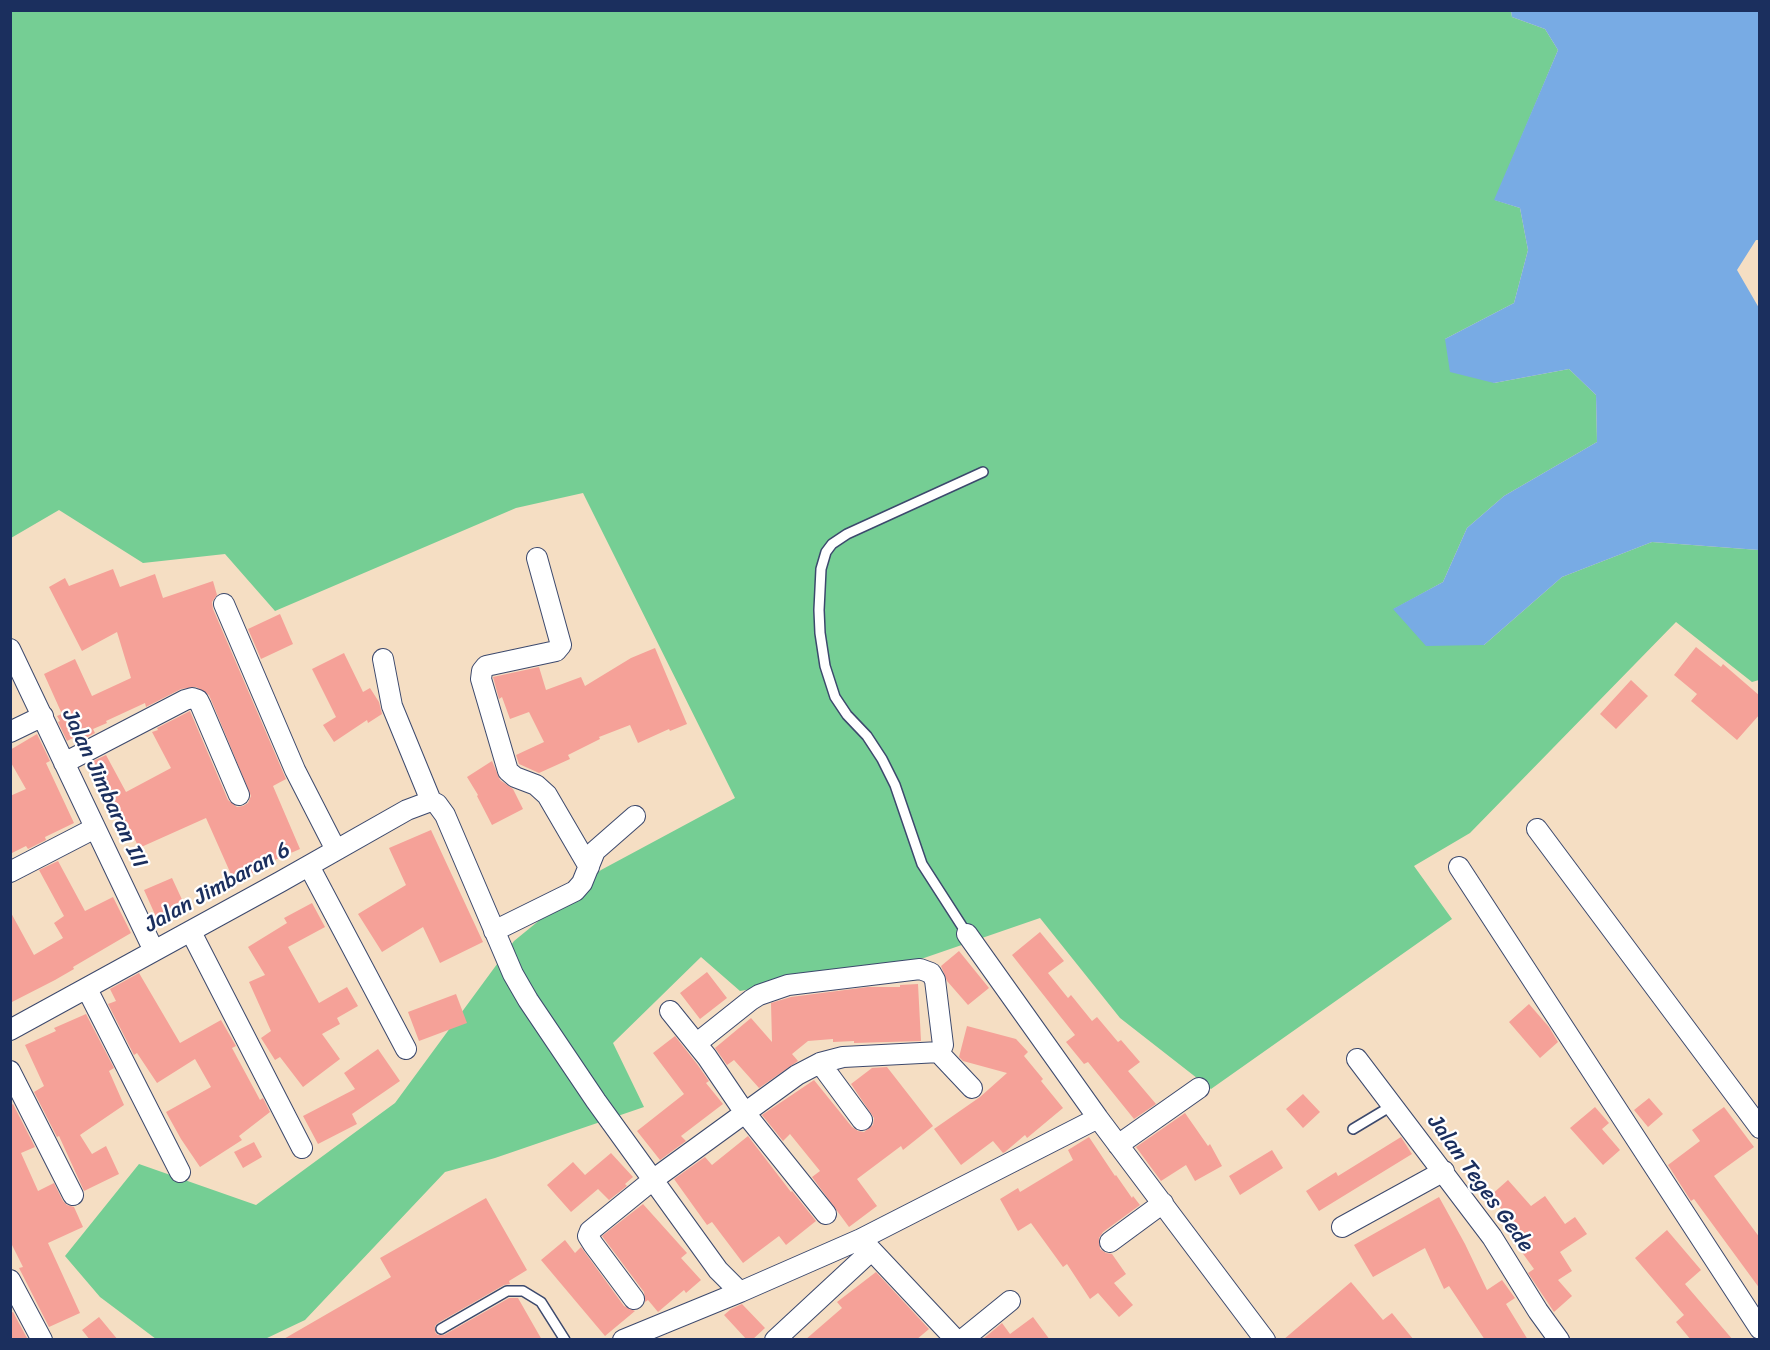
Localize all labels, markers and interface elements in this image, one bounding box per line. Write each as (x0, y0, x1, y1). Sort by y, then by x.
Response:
street label: Jalan Jimbaran III (56, 705, 152, 873)
street label: Jalan Jimbaran 6 (141, 837, 295, 939)
street label: Jalan Teges Gede (1421, 1110, 1539, 1258)

